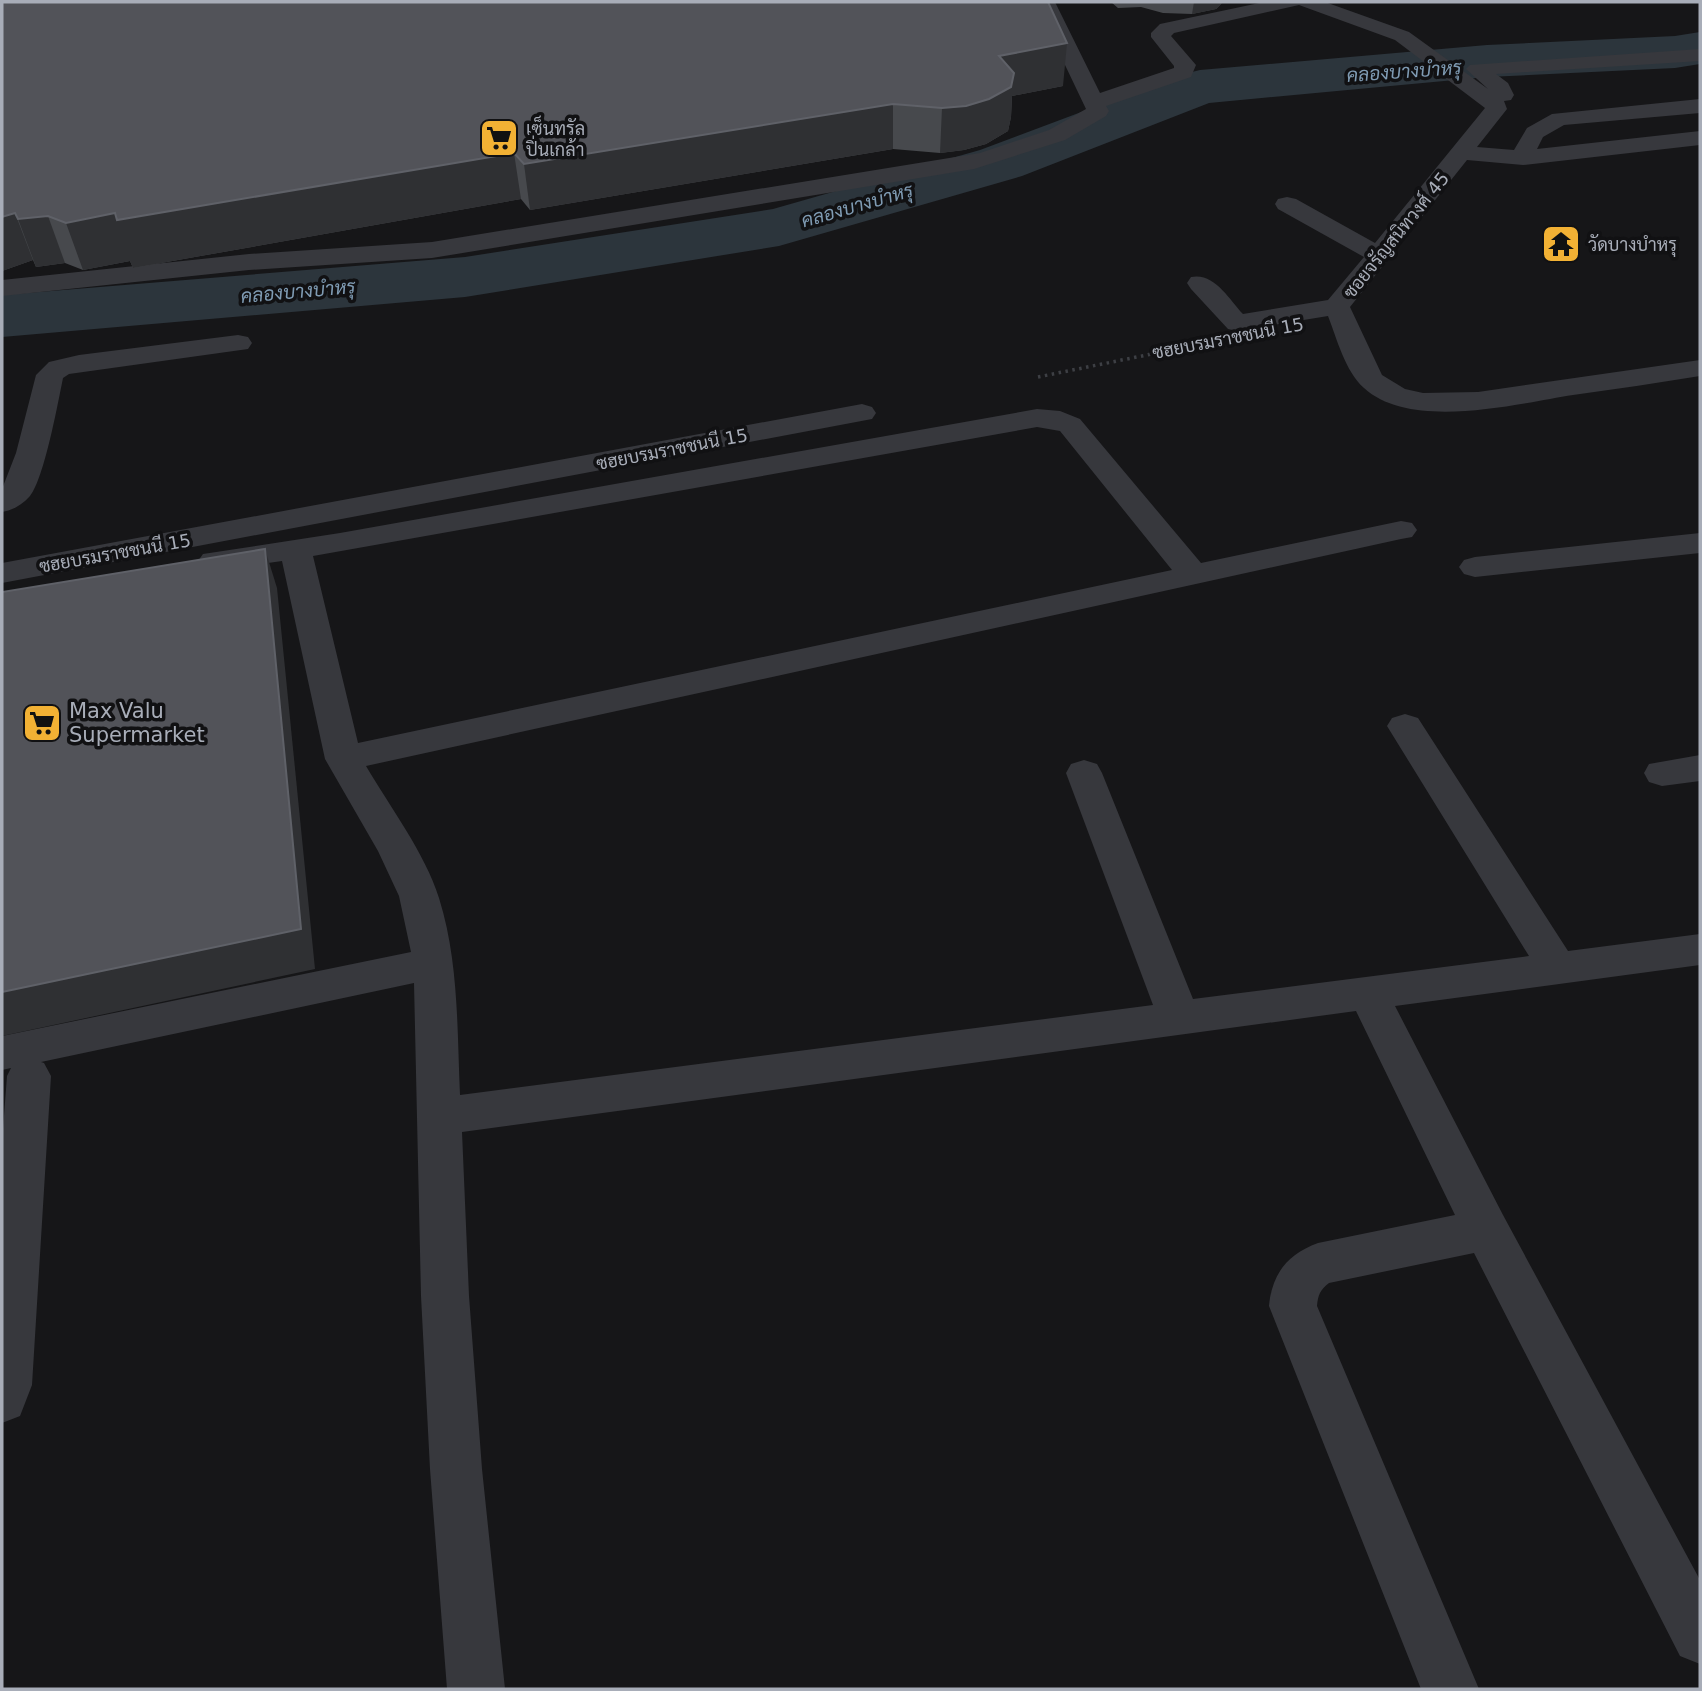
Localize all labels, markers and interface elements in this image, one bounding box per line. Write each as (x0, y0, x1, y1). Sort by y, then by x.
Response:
water label: คลองบางบำหรุ (1346, 56, 1463, 88)
place label: เซ็นทรัล ปิ่นเกล้า (526, 115, 585, 160)
supermarket icon: เซ็นทรัล ปิ่นเกล้า (478, 117, 520, 159)
street label: ซอยจรัญสนิทวงศ์ 45 (1337, 166, 1454, 303)
water label: คลองบางบำหรุ (799, 178, 917, 233)
temple icon: วัดบางบำหรุ (1540, 223, 1582, 265)
place label: วัดบางบำหรุ (1588, 234, 1677, 257)
water label: คลองบางบำหรุ (240, 275, 357, 309)
street label: ซฮยบรมราชชนนี 15 (1150, 311, 1305, 363)
street label: ซฮยบรมราชชนนี 15 (594, 422, 749, 474)
street label: ซฮยบรมราชชนนี 15 (37, 527, 193, 577)
place label: Max Valu Supermarket (69, 699, 205, 747)
supermarket icon: Max Valu Supermarket (21, 702, 63, 744)

